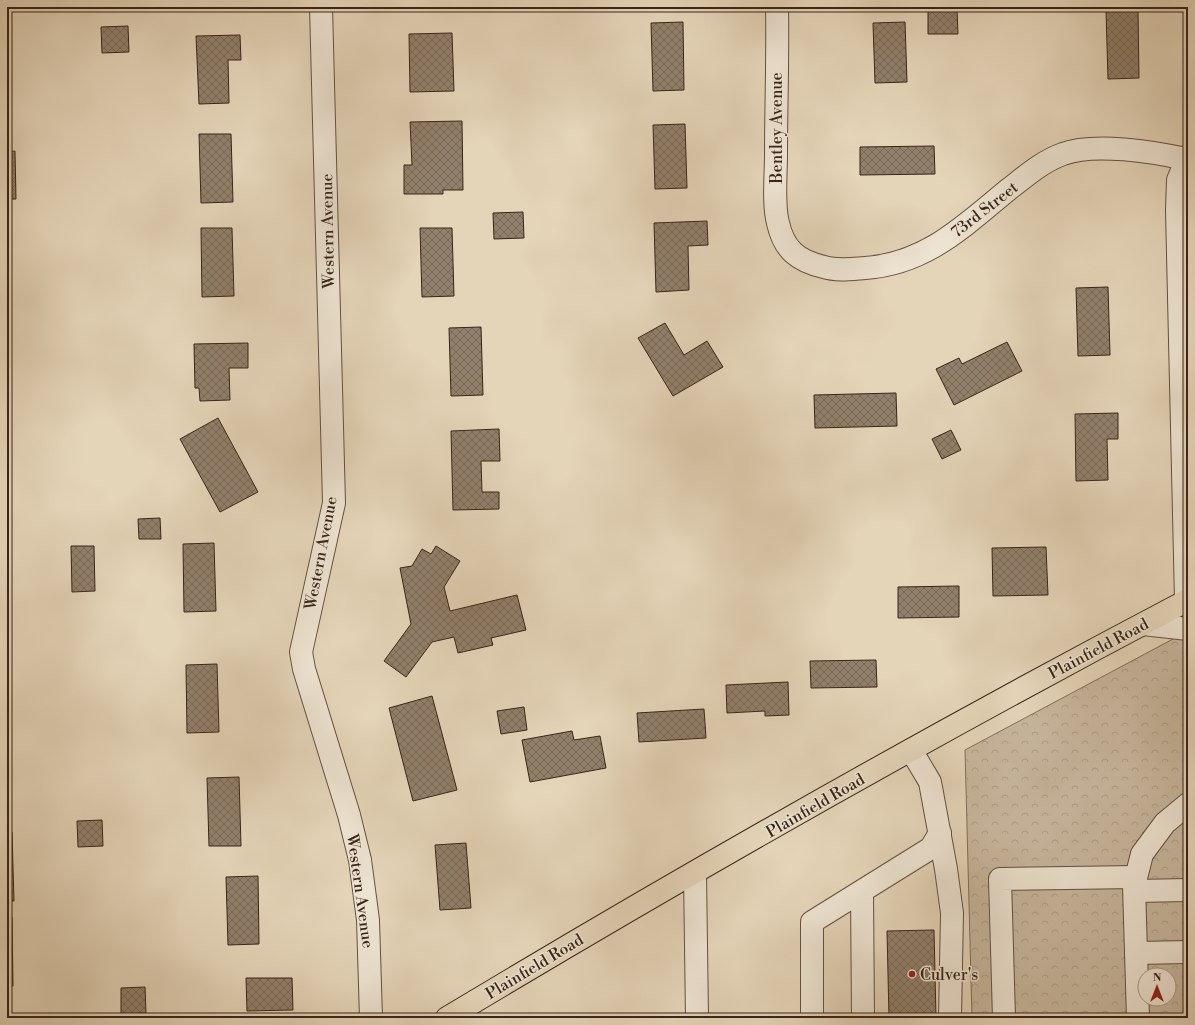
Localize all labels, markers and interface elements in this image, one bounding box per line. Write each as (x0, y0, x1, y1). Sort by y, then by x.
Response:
street label: Bentley Avenue (767, 72, 787, 185)
street label: Western Avenue (317, 173, 339, 290)
street label: 73rd Street (947, 177, 1022, 242)
street label: Western Avenue (300, 495, 342, 613)
street label: Plainfield Road (1045, 614, 1152, 684)
street label: Plainfield Road (763, 770, 868, 842)
street label: Western Avenue (342, 832, 378, 950)
street label: Plainfield Road (482, 930, 587, 1004)
place label: Culver's (920, 965, 978, 985)
north arrow (1137, 967, 1177, 1007)
marker: Culver's (907, 969, 917, 979)
text: N (1153, 971, 1162, 985)

